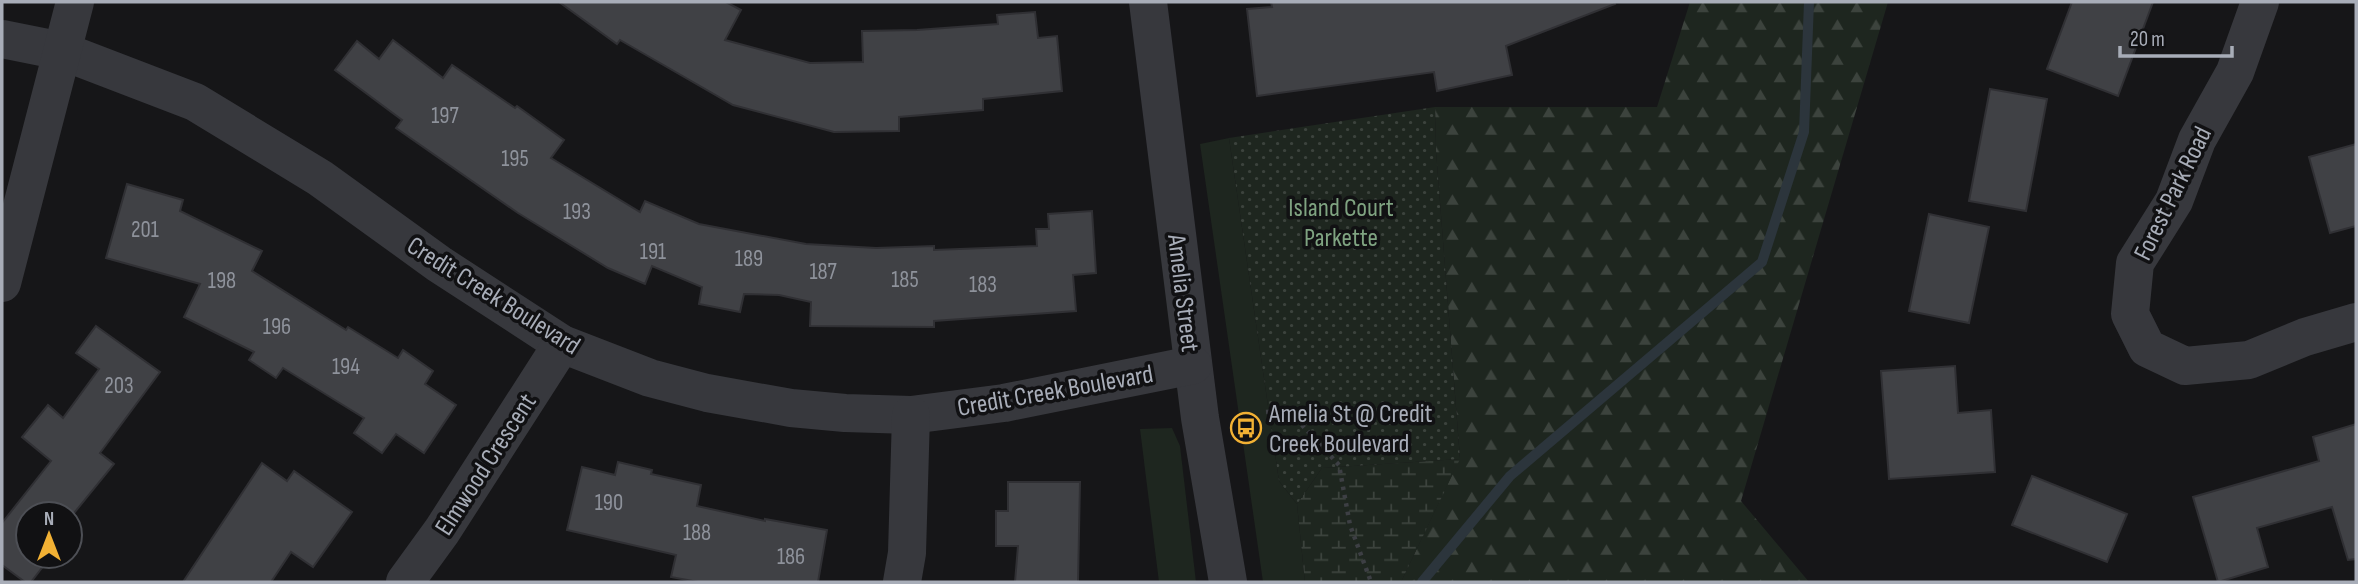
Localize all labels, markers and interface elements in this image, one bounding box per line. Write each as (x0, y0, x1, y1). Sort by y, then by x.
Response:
scale bar (2120, 14, 2232, 58)
text: 20 m (2130, 27, 2165, 52)
house number: 197 (431, 102, 459, 130)
street label: Forest Park Road (2128, 122, 2219, 265)
house number: 195 (501, 145, 529, 173)
park label: Island Court Parkette (1288, 193, 1394, 254)
house number: 193 (563, 198, 591, 226)
house number: 201 (131, 216, 159, 244)
street label: Credit Creek Boulevard (401, 231, 585, 362)
street label: Amelia Street (1160, 232, 1205, 354)
house number: 191 (640, 238, 666, 266)
house number: 189 (735, 245, 763, 273)
house number: 187 (809, 258, 837, 286)
house number: 185 (891, 266, 919, 294)
house number: 198 (208, 267, 236, 295)
house number: 183 (969, 271, 997, 299)
house number: 196 (263, 313, 291, 341)
house number: 194 (332, 353, 360, 381)
street label: Credit Creek Boulevard (955, 359, 1156, 424)
house number: 203 (104, 372, 134, 400)
street label: Elmwood Crescent (429, 388, 544, 541)
place label: Amelia St @ Credit Creek Boulevard (1268, 399, 1433, 460)
bus stop icon: Amelia St @ Credit Creek Boulevard (1229, 411, 1263, 445)
house number: 190 (595, 489, 623, 517)
north arrow (14, 500, 84, 570)
text: N (44, 508, 54, 531)
house number: 188 (683, 519, 711, 547)
house number: 186 (777, 543, 805, 571)

